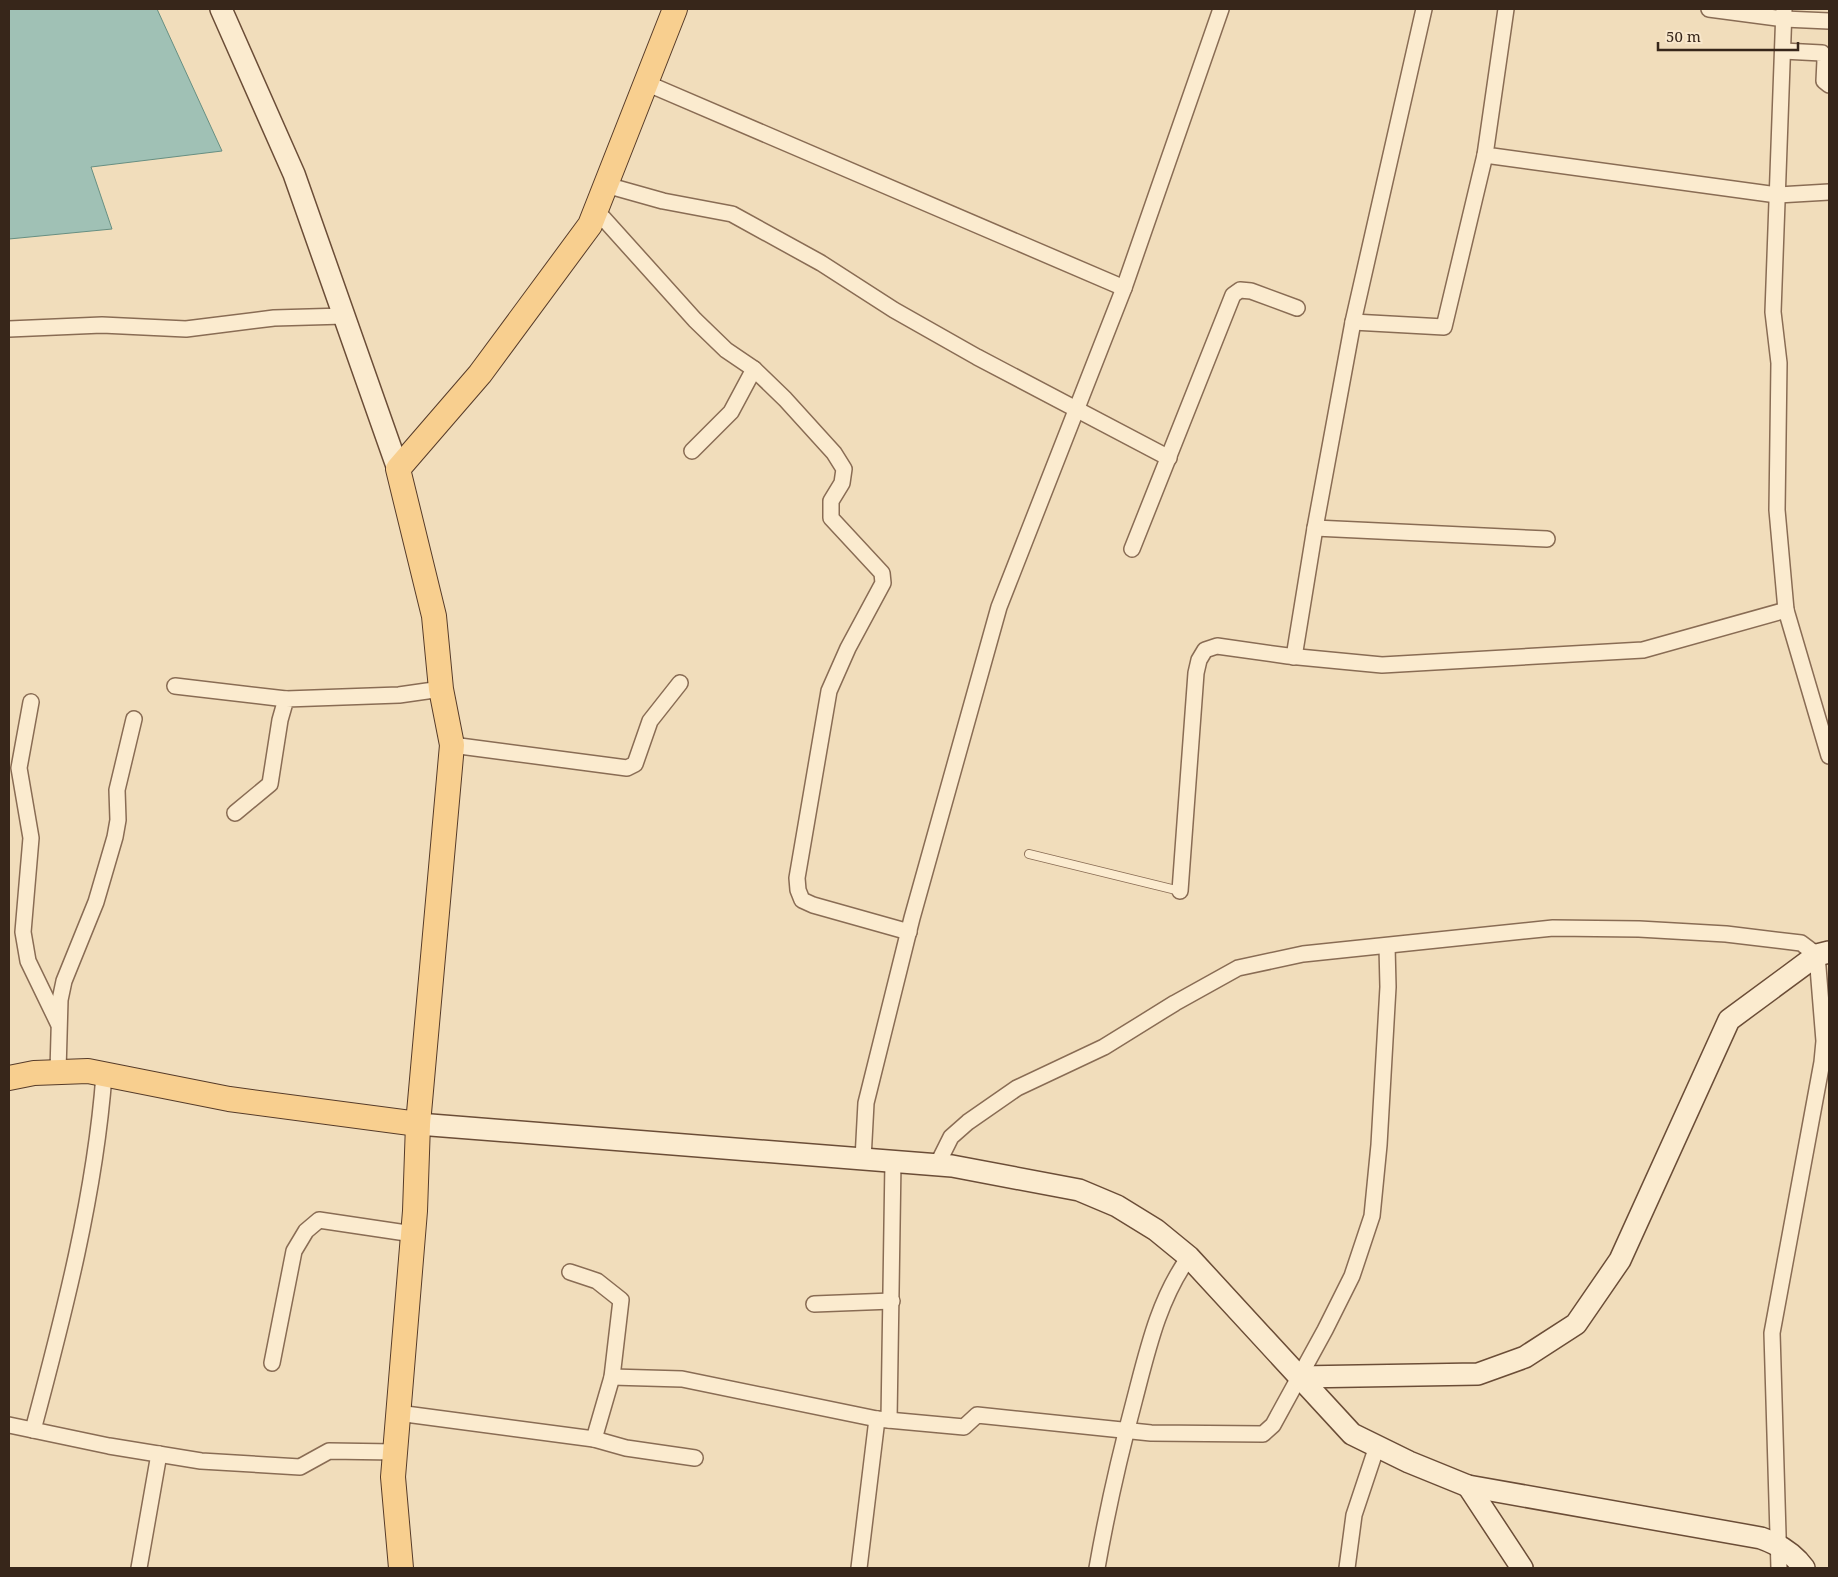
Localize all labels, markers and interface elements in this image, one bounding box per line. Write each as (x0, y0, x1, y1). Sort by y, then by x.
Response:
scale bar (1658, 20, 1798, 52)
text: 50 m (1666, 26, 1701, 46)

